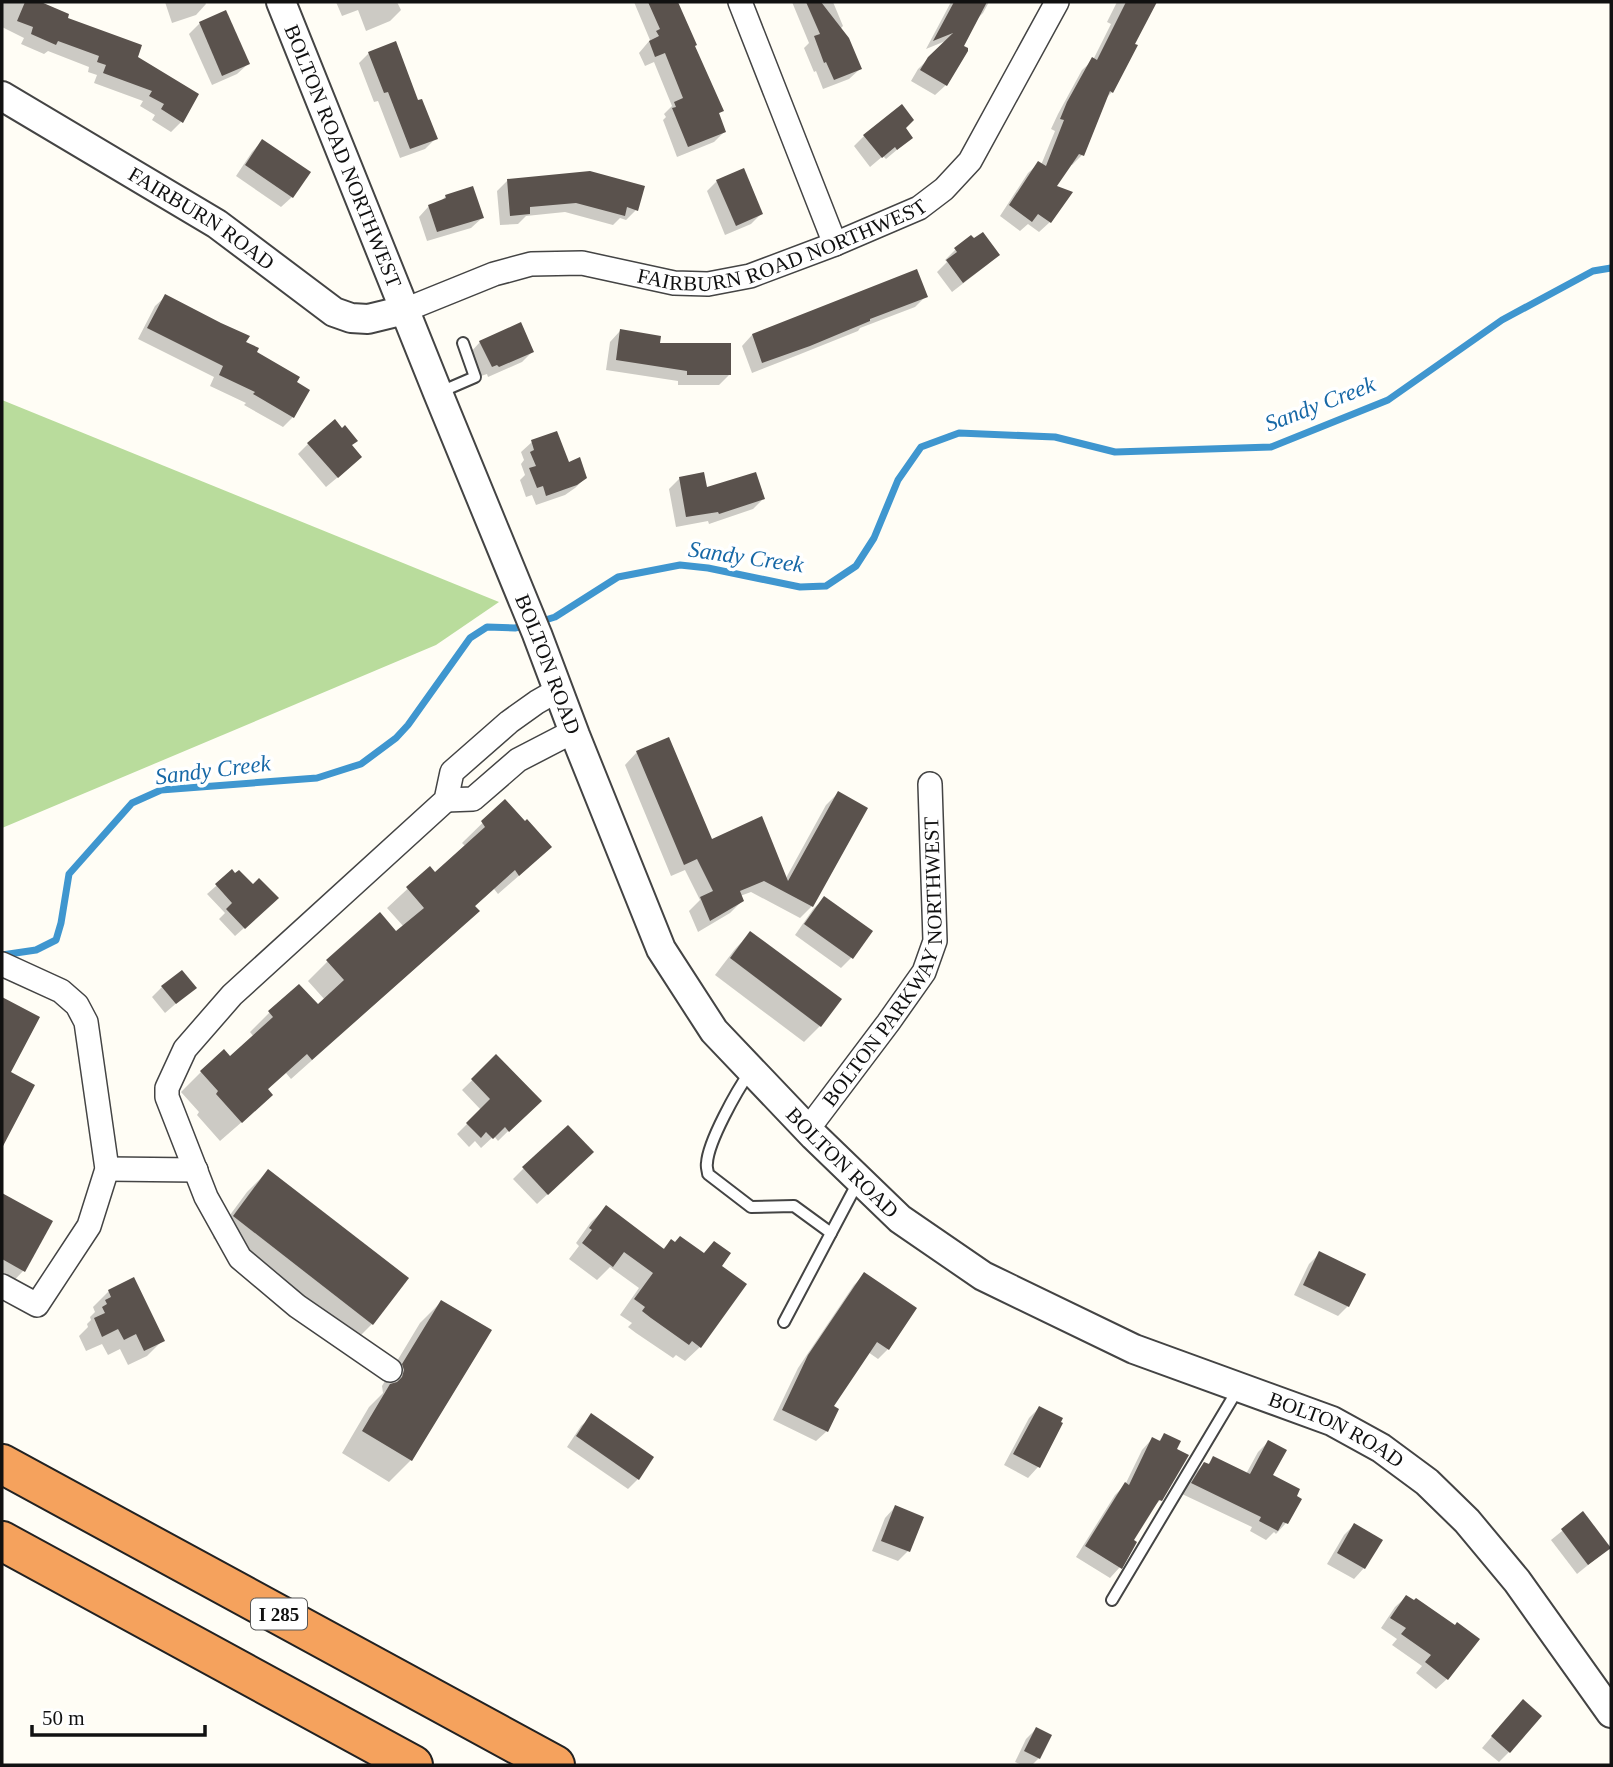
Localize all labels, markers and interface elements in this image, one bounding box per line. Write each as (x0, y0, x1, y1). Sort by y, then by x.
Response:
street label: BOLTON ROAD NORTHWEST (279, 21, 406, 291)
street label: FAIRBURN ROAD (124, 162, 279, 275)
street label: FAIRBURN ROAD NORTHWEST (635, 194, 932, 296)
water label: Sandy Creek (1261, 371, 1379, 436)
water label: Sandy Creek (687, 537, 806, 578)
street label: BOLTON ROAD (510, 591, 586, 737)
water label: Sandy Creek (154, 750, 273, 789)
street label: BOLTON PARKWAY NORTHWEST (817, 816, 947, 1111)
street label: BOLTON ROAD (781, 1102, 903, 1223)
street label: BOLTON ROAD (1265, 1387, 1408, 1473)
road number: I 285 (251, 1598, 307, 1630)
scale bar (32, 1694, 205, 1738)
text: 50 m (42, 1706, 85, 1730)

